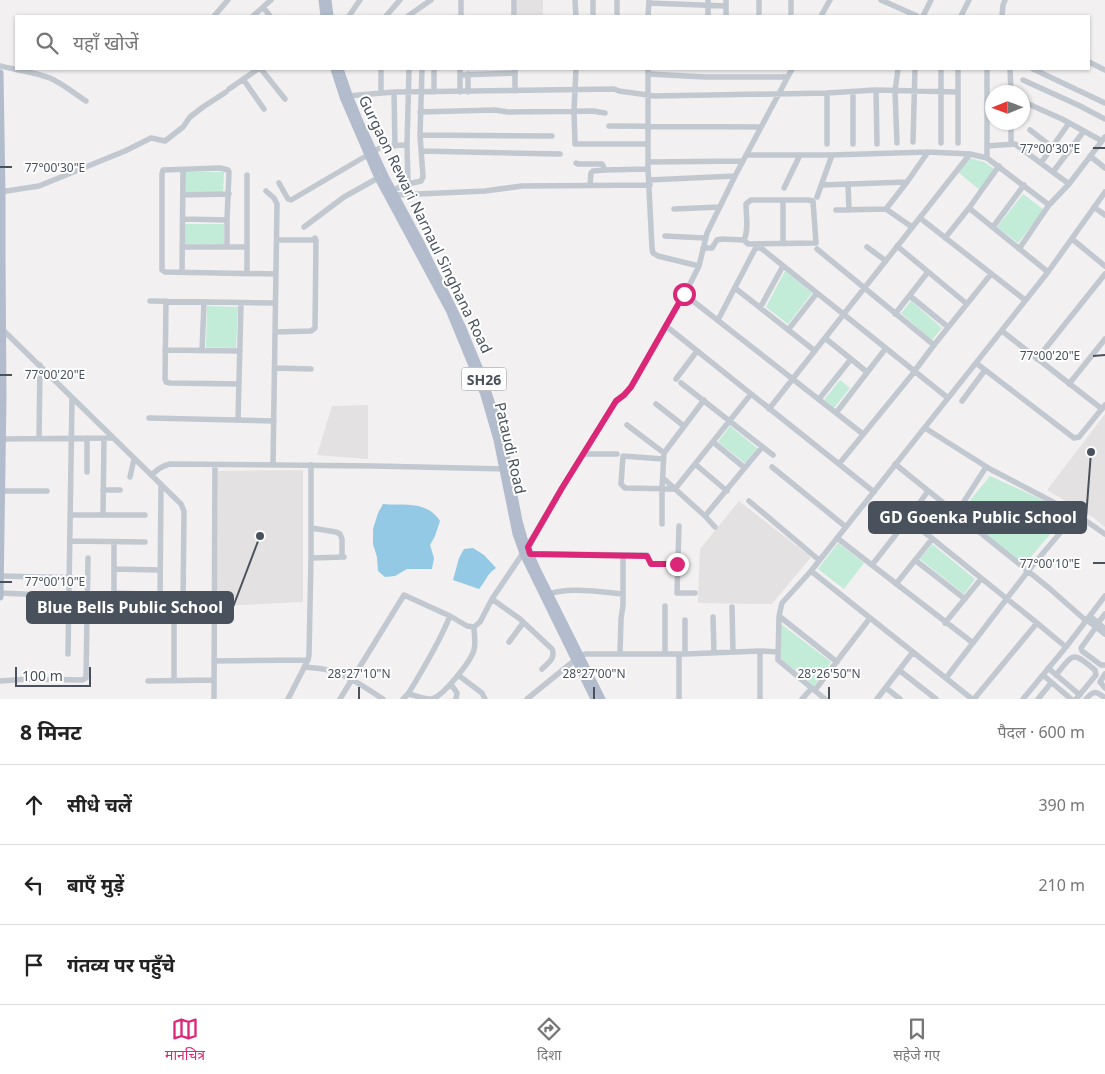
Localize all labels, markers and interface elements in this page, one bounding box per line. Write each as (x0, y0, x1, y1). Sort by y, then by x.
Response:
search box (15, 15, 1090, 70)
icon: search (33, 29, 61, 57)
text: यहाँ खोजें (73, 30, 139, 56)
north arrow (985, 85, 1030, 130)
street label: Gurgaon Rewari Narnaul Singhana Road (355, 92, 497, 356)
text: 77°00'30"E (1020, 140, 1080, 157)
text: 77°00'30"E (25, 159, 85, 176)
route start (673, 283, 696, 306)
text: 77°00'20"E (1020, 347, 1080, 364)
text: 77°00'20"E (25, 366, 85, 383)
road number: SH26 (462, 368, 506, 390)
street label: Pataudi Road (491, 400, 531, 496)
callout: GD Goenka Public School (869, 502, 1086, 533)
text: GD Goenka Public School (879, 506, 1077, 528)
route end (666, 553, 689, 576)
text: 77°00'10"E (1020, 555, 1080, 572)
text: 77°00'10"E (25, 573, 85, 590)
callout: Blue Bells Public School (27, 592, 233, 623)
text: Blue Bells Public School (37, 596, 223, 618)
scale bar (15, 664, 91, 687)
text: 28°27'10"N (327, 665, 391, 682)
text: 28°27'00"N (562, 665, 626, 682)
text: 28°26'50"N (797, 665, 861, 682)
text: 100 m (22, 666, 63, 685)
text: 8 मिनट (20, 718, 82, 746)
text: पैदल · 600 m (997, 721, 1085, 743)
icon: ahead (20, 791, 48, 819)
text: सीधे चलें (67, 792, 132, 818)
text: 390 m (1038, 794, 1085, 816)
icon: left (20, 871, 48, 899)
text: बाएँ मुड़ें (67, 872, 124, 898)
text: 210 m (1038, 874, 1085, 896)
icon: arrive (20, 951, 48, 979)
text: गंतव्य पर पहुँचे (67, 952, 175, 978)
tab: मानचित्र (165, 1015, 205, 1064)
tab: दिशा (535, 1015, 563, 1064)
tab: सहेजे गए (893, 1015, 940, 1064)

